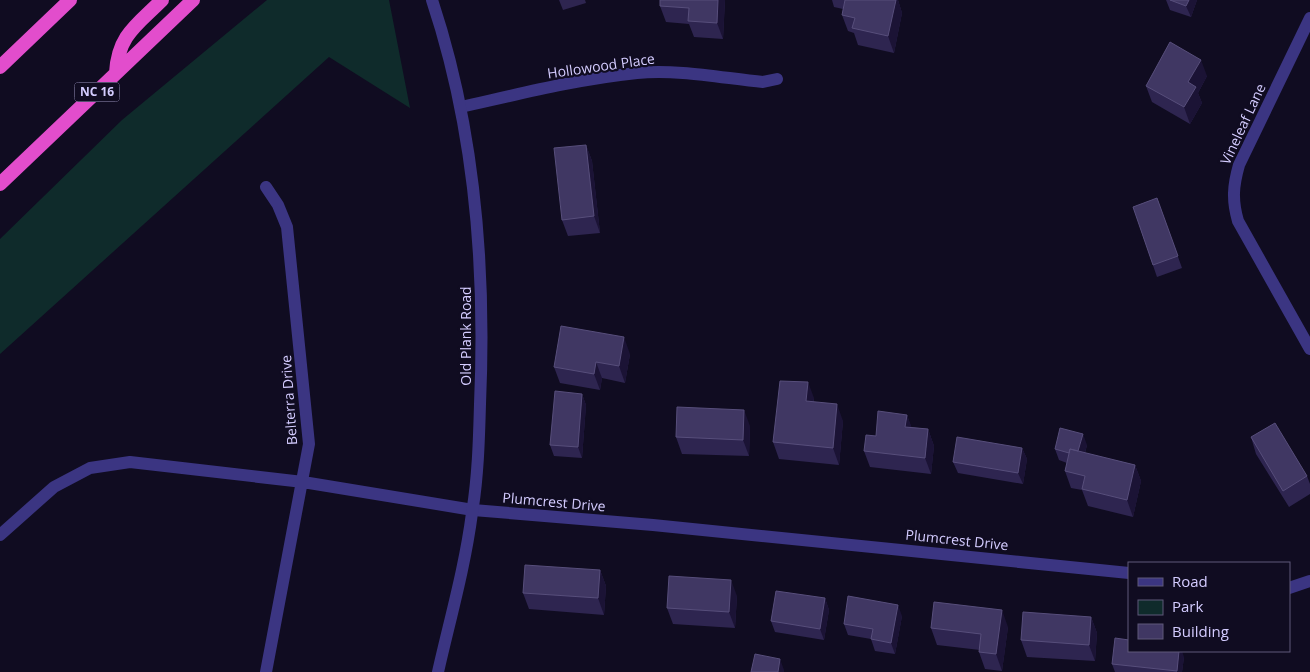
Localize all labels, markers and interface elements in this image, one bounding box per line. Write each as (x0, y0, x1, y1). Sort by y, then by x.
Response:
street label: Hollowood Place (546, 49, 656, 82)
street label: Vineleaf Lane (1215, 80, 1270, 167)
road number: NC 16 (74, 82, 120, 101)
street label: Old Plank Road (456, 286, 475, 386)
street label: Belterra Drive (276, 354, 301, 446)
street label: Plumcrest Drive (502, 488, 606, 515)
street label: Plumcrest Drive (905, 525, 1010, 554)
legend (1128, 562, 1290, 652)
text: Road (1172, 571, 1208, 591)
text: Park (1172, 596, 1203, 616)
text: Building (1172, 621, 1229, 641)

